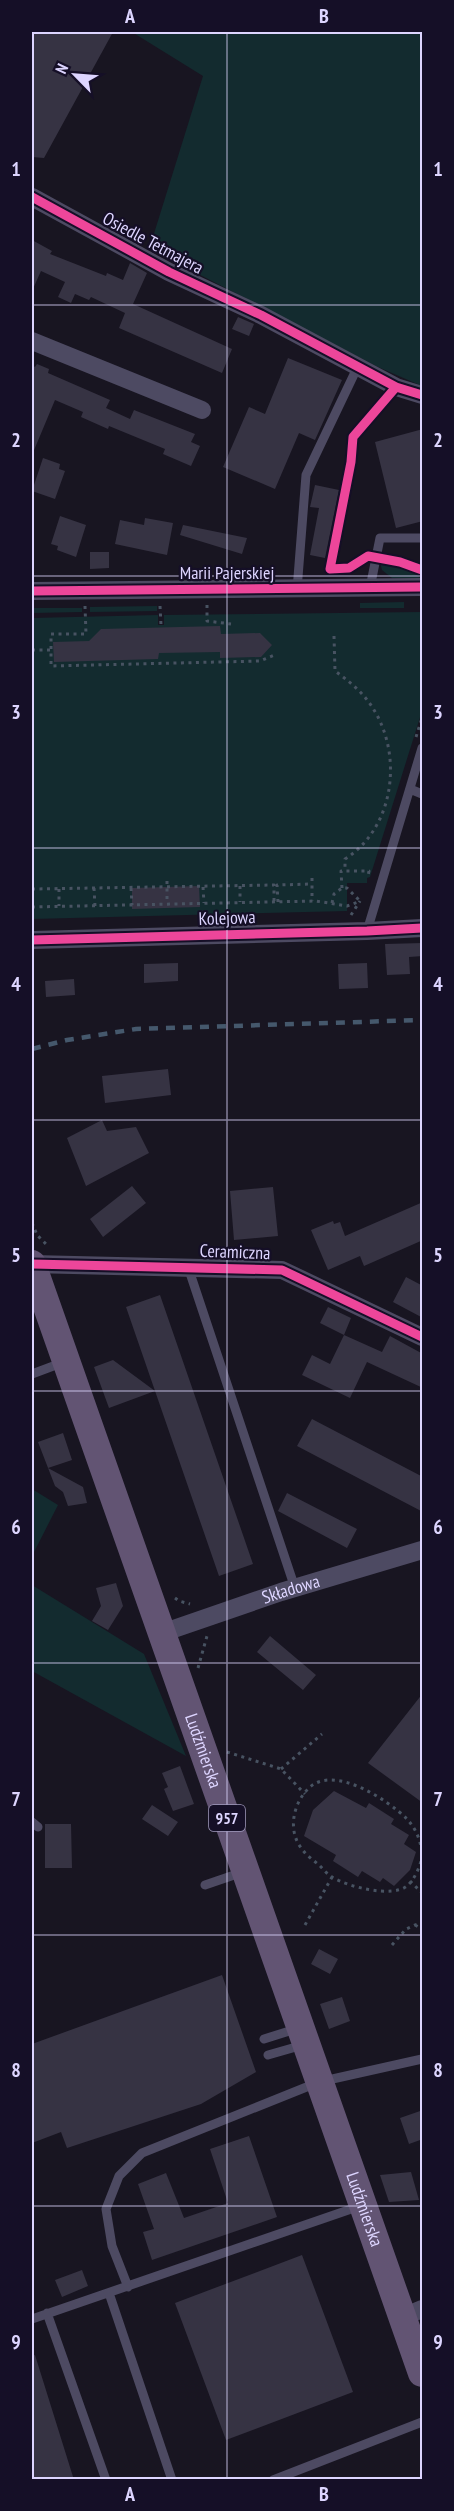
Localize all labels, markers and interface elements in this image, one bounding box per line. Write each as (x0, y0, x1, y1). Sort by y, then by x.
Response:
text: A (124, 3, 136, 29)
text: B (319, 3, 329, 29)
north arrow (45, 45, 105, 105)
text: N (51, 61, 72, 77)
text: 1 (11, 156, 21, 182)
text: 1 (433, 156, 443, 182)
street label: Osiedle Tetmajera (99, 206, 208, 279)
text: 2 (11, 427, 21, 453)
text: 2 (433, 427, 443, 453)
street label: Marii Pajerskiej (180, 561, 274, 584)
text: 3 (11, 699, 21, 725)
text: 3 (433, 699, 443, 725)
street label: Kolejowa (198, 905, 256, 930)
text: 4 (11, 971, 21, 997)
text: 4 (433, 971, 443, 997)
street label: Ceramiczna (199, 1239, 271, 1264)
text: 5 (11, 1242, 21, 1268)
text: 5 (433, 1242, 443, 1268)
text: 6 (11, 1514, 21, 1540)
text: 6 (433, 1514, 443, 1540)
street label: Składowa (259, 1569, 322, 1609)
street label: Ludźmierska (180, 1710, 227, 1791)
text: 7 (11, 1786, 21, 1812)
text: 7 (433, 1786, 443, 1812)
road number: 957 (209, 1805, 245, 1831)
text: 8 (11, 2057, 21, 2083)
text: 8 (433, 2057, 443, 2083)
street label: Ludźmierska (341, 2169, 389, 2250)
text: 9 (11, 2329, 21, 2355)
text: 9 (433, 2329, 443, 2355)
text: A (124, 2481, 136, 2507)
text: B (319, 2481, 329, 2507)

